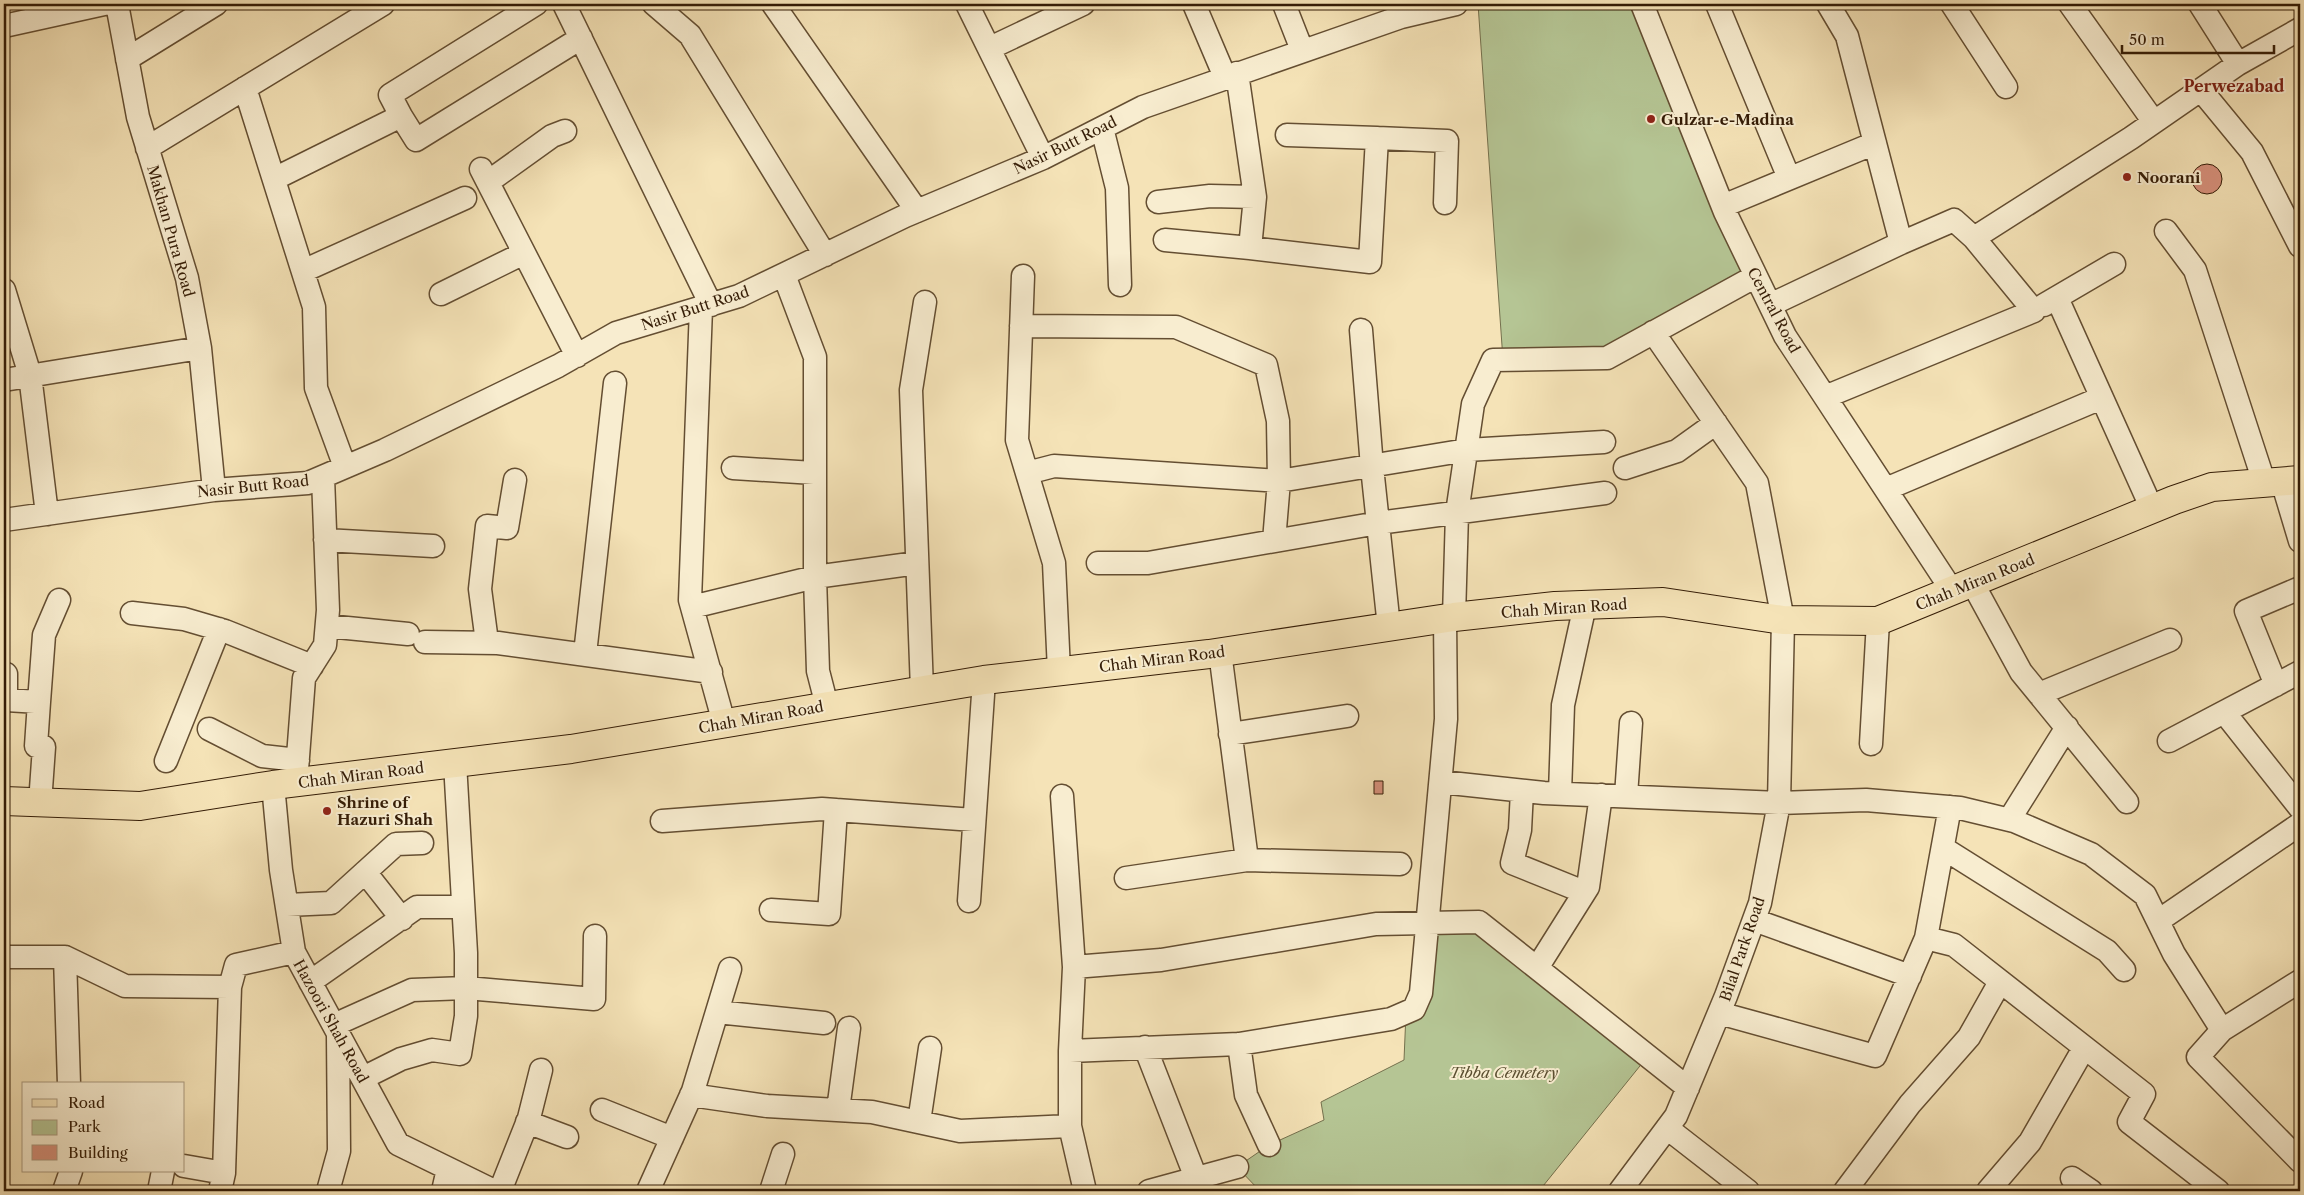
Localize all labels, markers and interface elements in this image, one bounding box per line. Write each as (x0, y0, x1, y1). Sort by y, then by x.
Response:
scale bar (2122, 22, 2274, 54)
text: 50 m (2129, 30, 2165, 49)
district label: Perwezabad (2183, 76, 2285, 96)
place label: Gulzar-e-Madina (1661, 110, 1794, 129)
street label: Nasir Butt Road (1010, 112, 1120, 178)
marker: Gulzar-e-Madina (1645, 113, 1657, 125)
street label: Makhan Pura Road (143, 163, 199, 299)
place label: Noorani (2137, 168, 2201, 187)
marker: Noorani (2121, 171, 2133, 183)
street label: Central Road (1743, 264, 1805, 356)
street label: Nasir Butt Road (639, 282, 751, 334)
street label: Nasir Butt Road (196, 471, 310, 501)
street label: Chah Miran Road (1913, 549, 2037, 615)
street label: Chah Miran Road (1500, 594, 1628, 622)
street label: Chah Miran Road (1098, 642, 1226, 676)
street label: Chah Miran Road (697, 697, 825, 737)
street label: Chah Miran Road (297, 758, 425, 792)
place label: Shrine of Hazuri Shah (337, 793, 434, 829)
marker: Shrine of Hazuri Shah (321, 805, 333, 817)
street label: Bilal Park Road (1715, 894, 1769, 1004)
street label: Hazoori Shah Road (289, 956, 373, 1086)
park label: Tibba Cemetery (1450, 1063, 1559, 1082)
legend (22, 1082, 185, 1172)
text: Road (68, 1093, 105, 1112)
text: Park (68, 1117, 102, 1136)
text: Building (68, 1143, 128, 1162)

